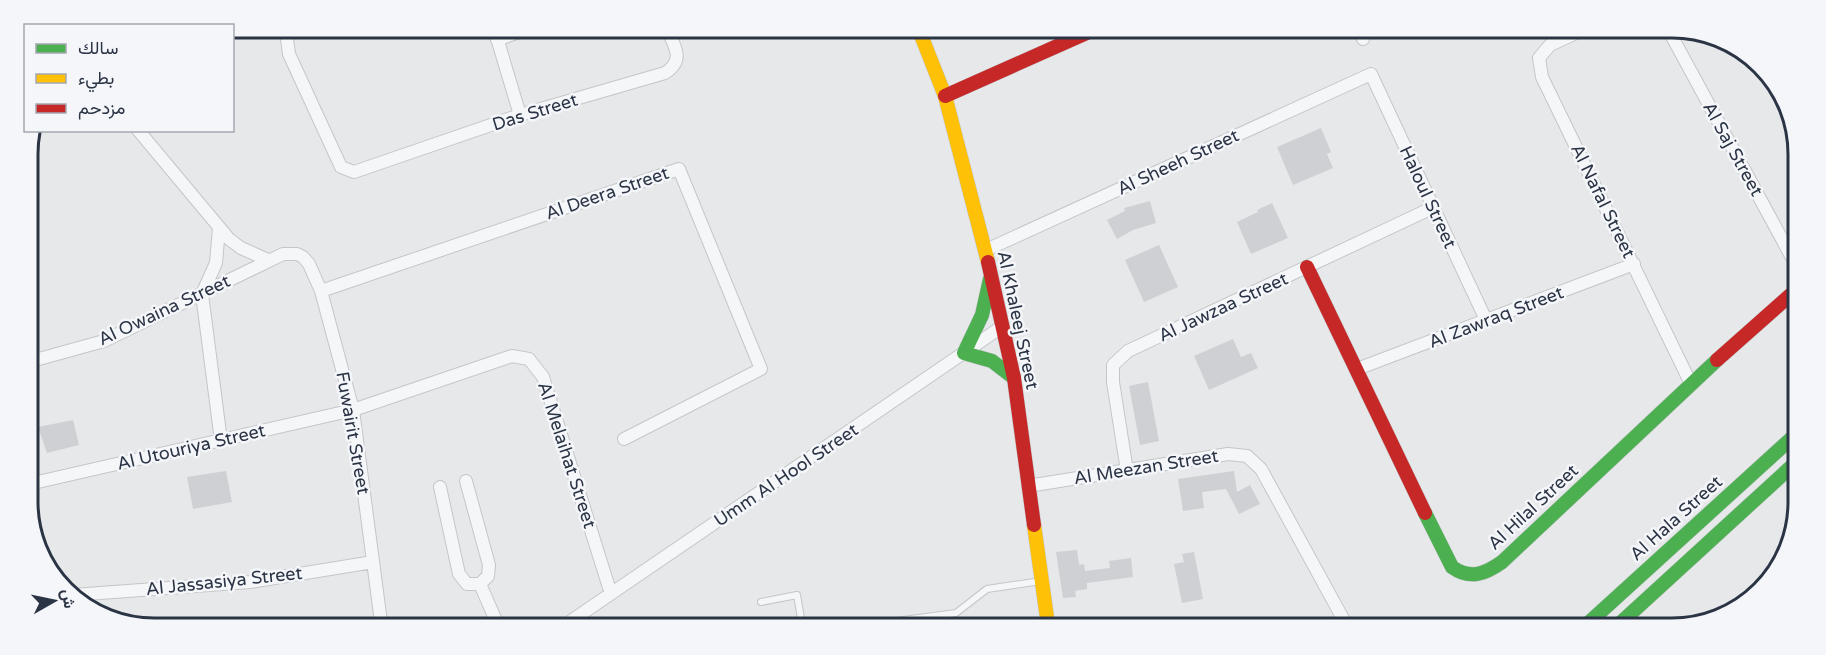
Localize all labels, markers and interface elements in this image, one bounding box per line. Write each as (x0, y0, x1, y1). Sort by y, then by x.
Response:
legend (24, 24, 234, 132)
text: سالك (78, 37, 118, 59)
text: بطيء (78, 67, 114, 93)
street label: Das Street (490, 89, 581, 135)
text: مزدحم (78, 97, 125, 120)
street label: Al Saj Street (1698, 98, 1768, 200)
street label: Al Sheeh Street (1114, 124, 1243, 200)
street label: Al Nafal Street (1566, 140, 1640, 262)
street label: Haloul Street (1395, 142, 1461, 252)
street label: Al Deera Street (542, 162, 672, 224)
street label: Al Khaleej Street (993, 249, 1043, 391)
street label: Al Jawzaa Street (1155, 267, 1291, 347)
street label: Al Owaina Street (95, 270, 234, 350)
street label: Al Zawraq Street (1425, 281, 1567, 353)
street label: Fuwairit Street (331, 370, 375, 496)
street label: Al Melaihat Street (533, 379, 601, 531)
street label: Umm Al Hool Street (710, 418, 862, 531)
street label: Al Utouriya Street (115, 419, 268, 475)
street label: Al Meezan Street (1072, 445, 1220, 489)
street label: Al Hilal Street (1483, 459, 1583, 554)
street label: Al Hala Street (1625, 471, 1727, 565)
street label: Al Jassasiya Street (145, 562, 303, 600)
north arrow (24, 571, 84, 631)
text: ش (56, 588, 79, 610)

